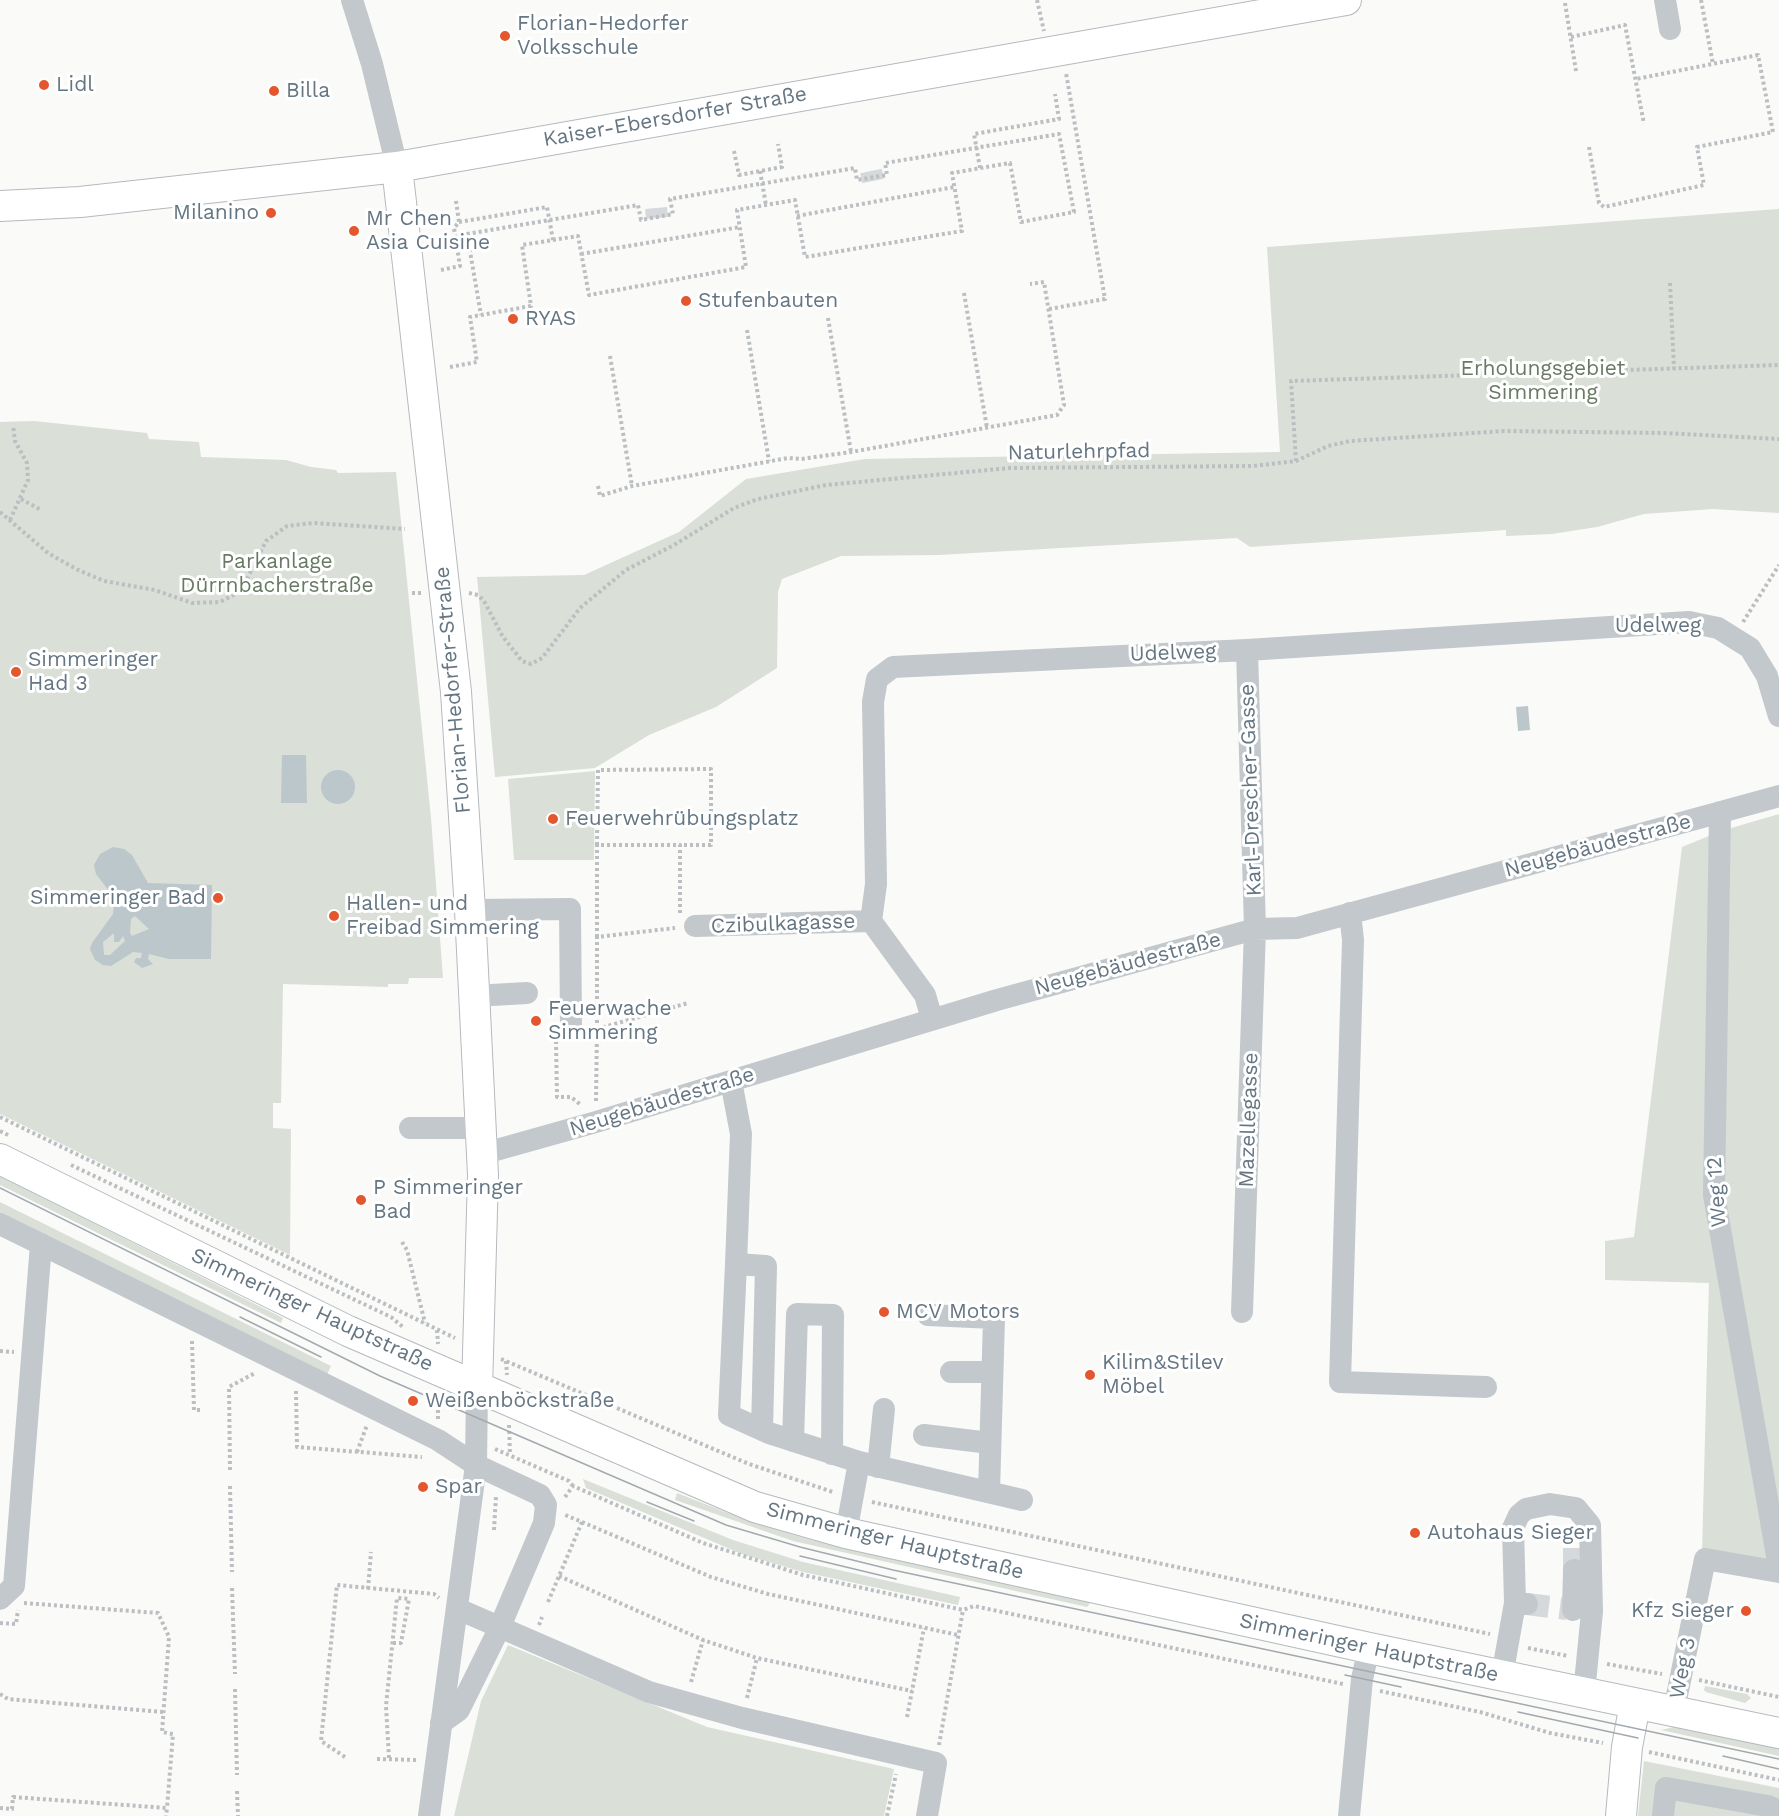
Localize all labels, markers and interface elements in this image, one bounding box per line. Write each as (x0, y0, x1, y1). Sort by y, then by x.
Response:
place label: Florian-Hedorfer Volksschule (517, 11, 689, 61)
marker: Florian-Hedorfer Volksschule (498, 29, 512, 43)
place label: Lidl (56, 72, 94, 98)
marker: Lidl (37, 78, 51, 92)
place label: Billa (286, 78, 330, 104)
street label: Kaiser-Ebersdorfer Straße (541, 81, 809, 153)
marker: Billa (267, 84, 281, 98)
place label: Milanino (173, 200, 259, 226)
marker: Milanino (264, 206, 278, 220)
place label: Mr Chen Asia Cuisine (366, 206, 490, 256)
marker: Mr Chen Asia Cuisine (347, 224, 361, 238)
place label: Stufenbauten (698, 288, 838, 314)
marker: Stufenbauten (679, 294, 693, 308)
place label: RYAS (525, 306, 576, 332)
marker: RYAS (506, 312, 520, 326)
park label: Erholungsgebiet Simmering (1461, 356, 1625, 406)
street label: Naturlehrpfad (1007, 438, 1151, 466)
park label: Parkanlage Dürrnbacherstraße (180, 549, 374, 599)
street label: Florian-Hedorfer-Straße (430, 565, 476, 815)
street label: Udelweg (1615, 613, 1701, 639)
street label: Udelweg (1129, 639, 1217, 667)
place label: Simmeringer Had 3 (28, 647, 158, 697)
marker: Simmeringer Had 3 (9, 665, 23, 679)
street label: Karl-Drescher-Gasse (1235, 683, 1267, 897)
place label: Feuerwehrübungsplatz (565, 806, 799, 832)
street label: Neugebäudestraße (1502, 809, 1694, 883)
marker: Feuerwehrübungsplatz (546, 812, 560, 826)
place label: Simmeringer Bad (30, 885, 206, 911)
marker: Simmeringer Bad (211, 891, 225, 905)
place label: Hallen- und Freibad Simmering (346, 891, 539, 941)
marker: Hallen- und Freibad Simmering (327, 909, 341, 923)
street label: Czibulkagasse (710, 909, 856, 939)
street label: Neugebäudestraße (1032, 927, 1224, 1001)
place label: Feuerwache Simmering (548, 996, 672, 1046)
marker: Feuerwache Simmering (529, 1014, 543, 1028)
street label: Mazellegasse (1234, 1052, 1264, 1188)
street label: Neugebäudestraße (567, 1062, 757, 1142)
street label: Weg 12 (1702, 1156, 1732, 1228)
place label: P Simmeringer Bad (373, 1175, 523, 1225)
marker: P Simmeringer Bad (354, 1193, 368, 1207)
street label: Simmeringer Hauptstraße (187, 1243, 437, 1377)
place label: MCV Motors (896, 1299, 1020, 1325)
marker: MCV Motors (877, 1305, 891, 1319)
place label: Kilim&Stilev Möbel (1102, 1350, 1223, 1400)
marker: Kilim&Stilev Möbel (1083, 1368, 1097, 1382)
place label: Weißenböckstraße (425, 1388, 615, 1414)
marker: Weißenböckstraße (406, 1394, 420, 1408)
place label: Spar (435, 1474, 482, 1500)
marker: Spar (416, 1480, 430, 1494)
street label: Simmeringer Hauptstraße (764, 1497, 1026, 1585)
place label: Autohaus Sieger (1427, 1520, 1594, 1546)
marker: Autohaus Sieger (1408, 1526, 1422, 1540)
place label: Kfz Sieger (1631, 1598, 1734, 1624)
marker: Kfz Sieger (1739, 1604, 1753, 1618)
street label: Simmeringer Hauptstraße (1237, 1608, 1501, 1688)
street label: Weg 3 (1665, 1635, 1701, 1701)

